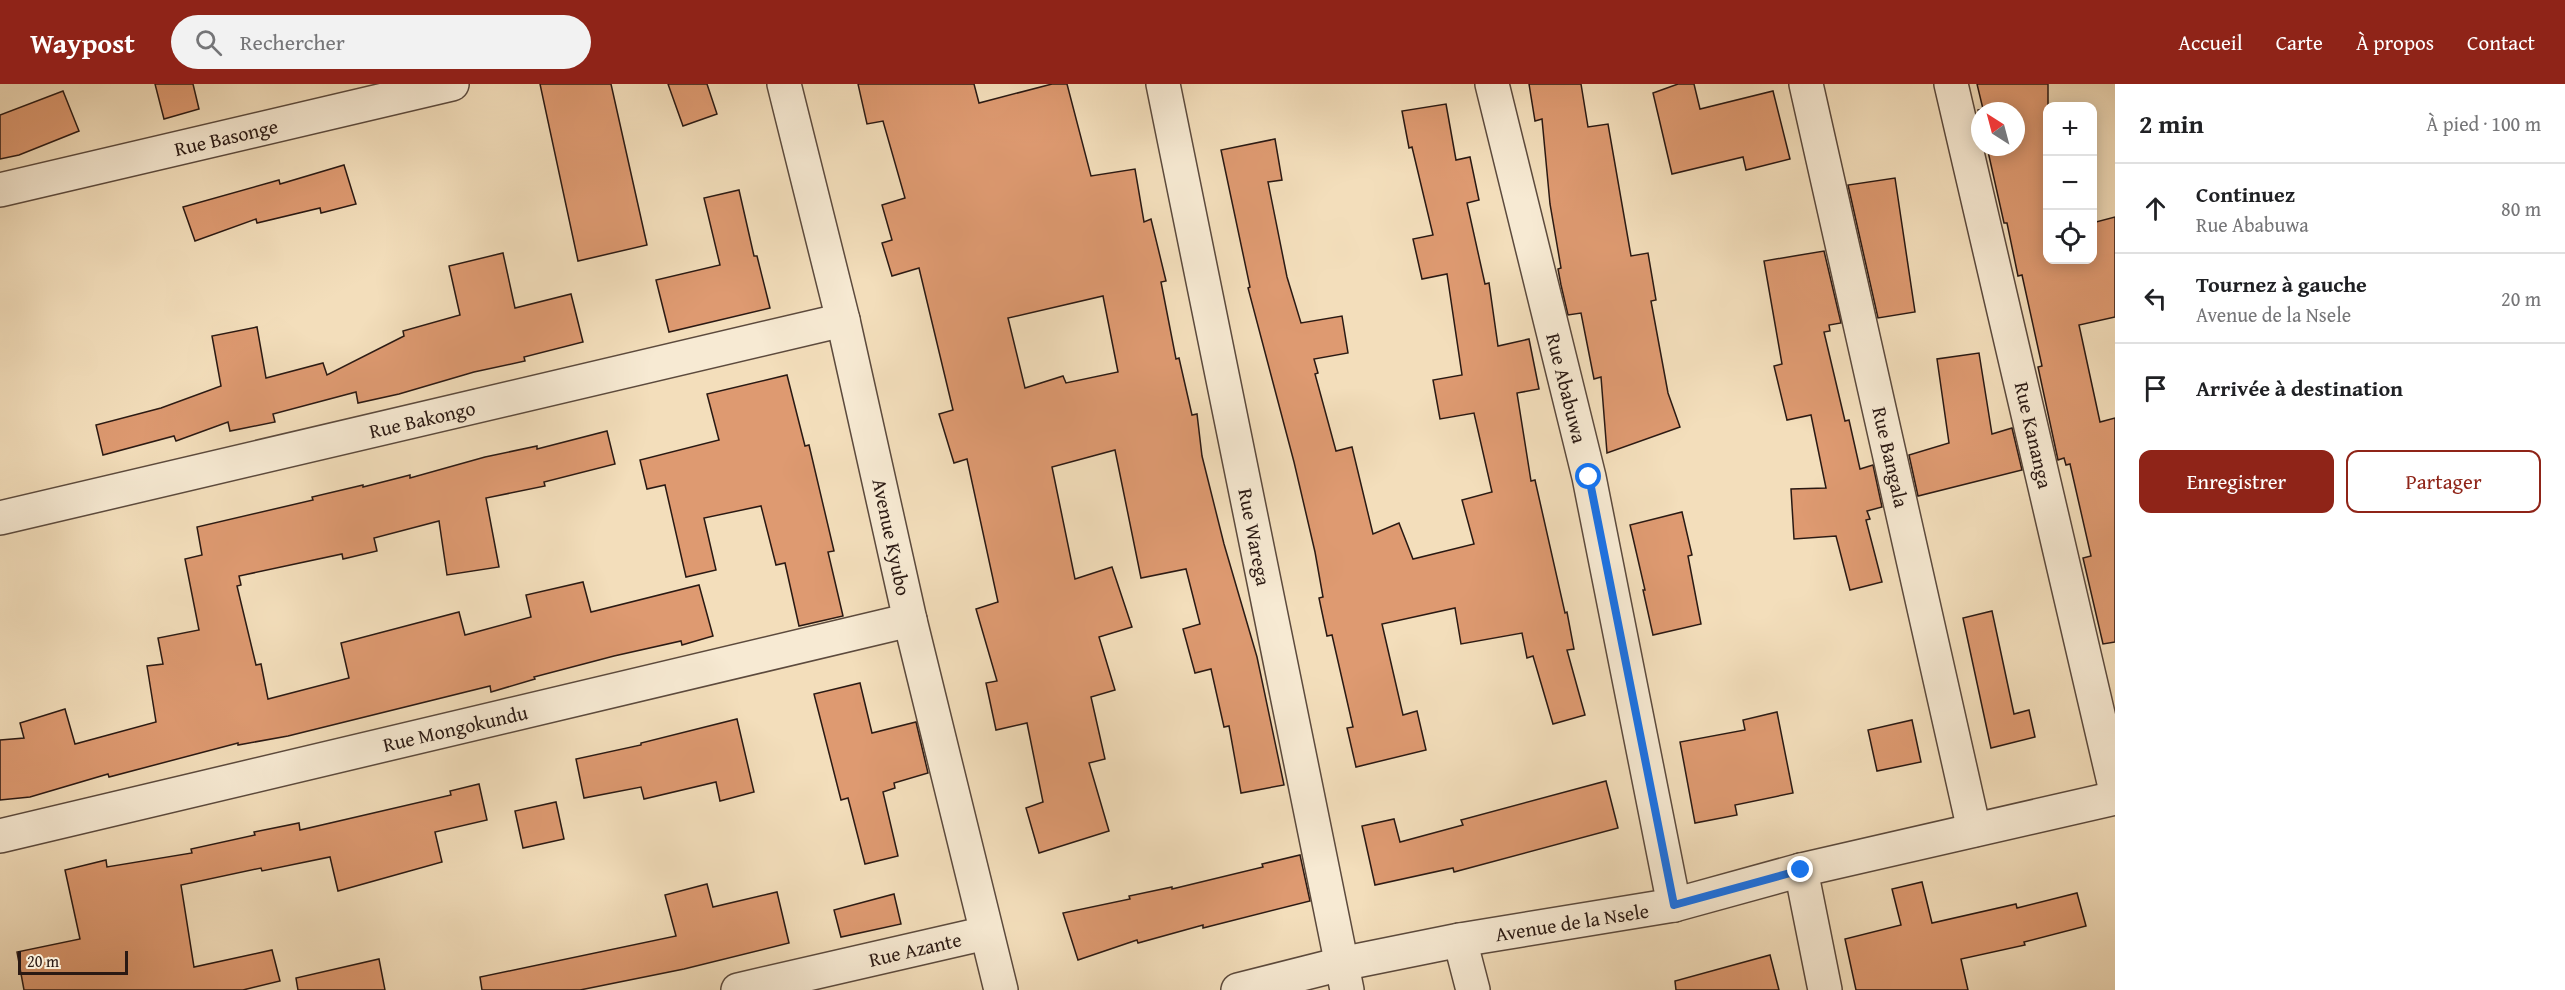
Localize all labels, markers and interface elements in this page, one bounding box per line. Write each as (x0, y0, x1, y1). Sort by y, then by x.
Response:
search box (171, 15, 591, 69)
text: Waypost (30, 22, 135, 63)
icon: search (192, 26, 225, 59)
text: Rechercher (240, 26, 345, 58)
text: Accueil (2178, 27, 2243, 58)
text: Carte (2276, 27, 2323, 58)
text: À propos (2356, 27, 2434, 58)
text: Contact (2467, 27, 2535, 58)
north arrow (1971, 102, 2025, 156)
map controls (2043, 102, 2097, 264)
button: + (2043, 102, 2097, 156)
text: 2 min (2139, 104, 2204, 143)
text: À pied · 100 m (2426, 109, 2541, 138)
street label: Rue Basonge (171, 111, 281, 163)
button: − (2043, 156, 2097, 210)
text: Continuez (2196, 178, 2295, 210)
icon: ahead (2139, 192, 2172, 225)
text: 80 m (2501, 194, 2541, 223)
button: locate (2043, 210, 2097, 264)
text: Rue Ababuwa (2196, 210, 2309, 239)
text: Tournez à gauche (2196, 268, 2367, 300)
icon: left (2139, 282, 2172, 315)
text: 20 m (2501, 284, 2541, 313)
text: Avenue de la Nsele (2196, 300, 2351, 329)
street label: Rue Ababuwa (1539, 330, 1595, 447)
icon: arrive (2139, 372, 2172, 405)
text: Arrivée à destination (2196, 372, 2403, 404)
street label: Rue Kananga (2008, 379, 2060, 492)
street label: Rue Bakongo (366, 393, 478, 445)
street label: Rue Bangala (1865, 404, 1917, 511)
button: Enregistrer (2139, 450, 2334, 513)
button: Partager (2346, 450, 2541, 513)
route start (1575, 463, 1601, 489)
street label: Avenue Kyubo (865, 476, 919, 598)
street label: Rue Warega (1231, 486, 1279, 589)
street label: Rue Mongokundu (380, 697, 530, 759)
route end (1787, 856, 1813, 882)
street label: Avenue de la Nsele (1493, 896, 1651, 948)
street label: Rue Azante (866, 924, 964, 974)
scale bar (18, 948, 128, 976)
text: 20 m (27, 949, 59, 973)

